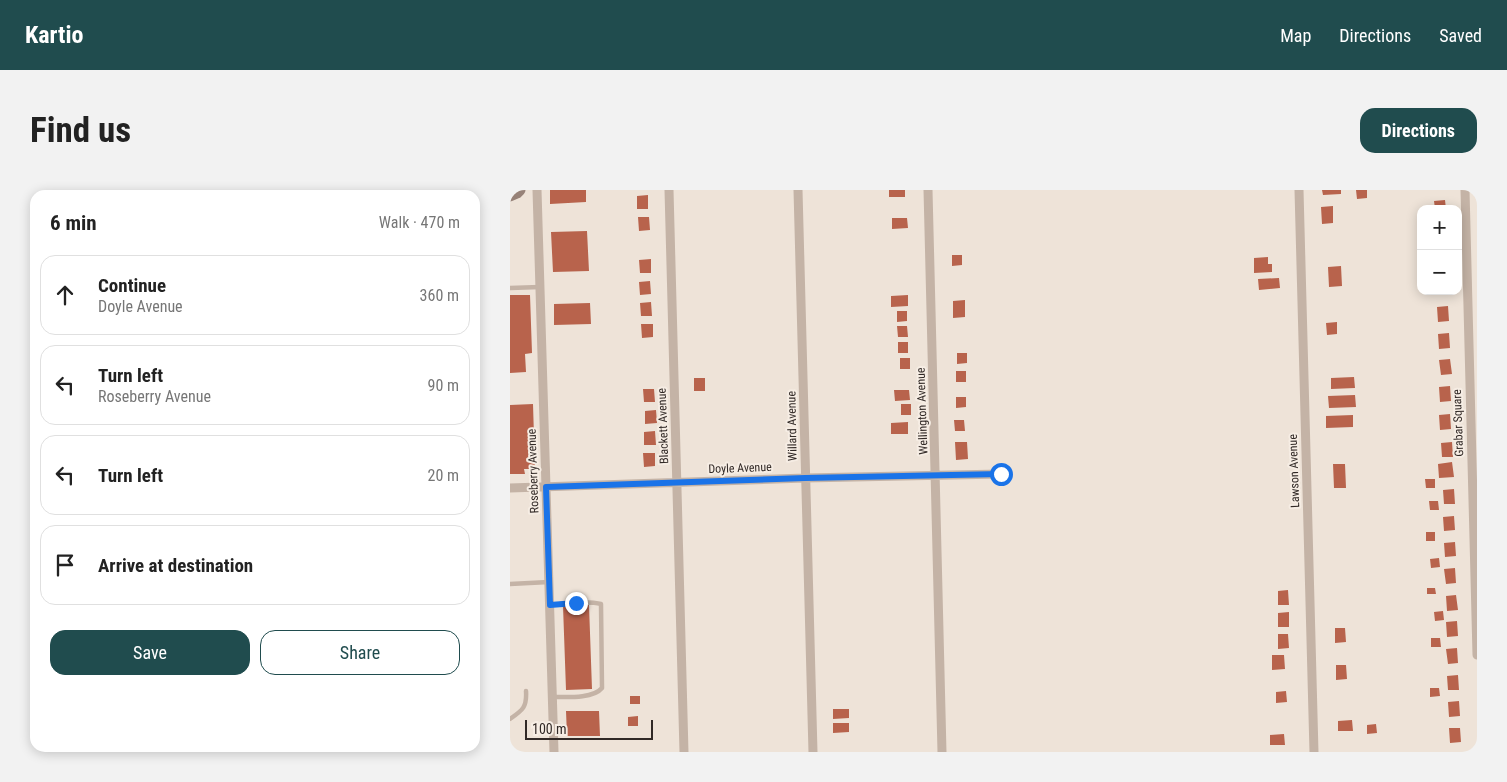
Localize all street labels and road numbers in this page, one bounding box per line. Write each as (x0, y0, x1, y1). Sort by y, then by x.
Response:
street label: Wellington Avenue (913, 367, 931, 455)
street label: Blackett Avenue (655, 387, 671, 464)
street label: Grabar Square (1450, 389, 1466, 457)
street label: Willard Avenue (784, 391, 800, 461)
street label: Roseberry Avenue (525, 428, 541, 514)
street label: Lawson Avenue (1286, 433, 1302, 508)
street label: Doyle Avenue (708, 460, 772, 476)

